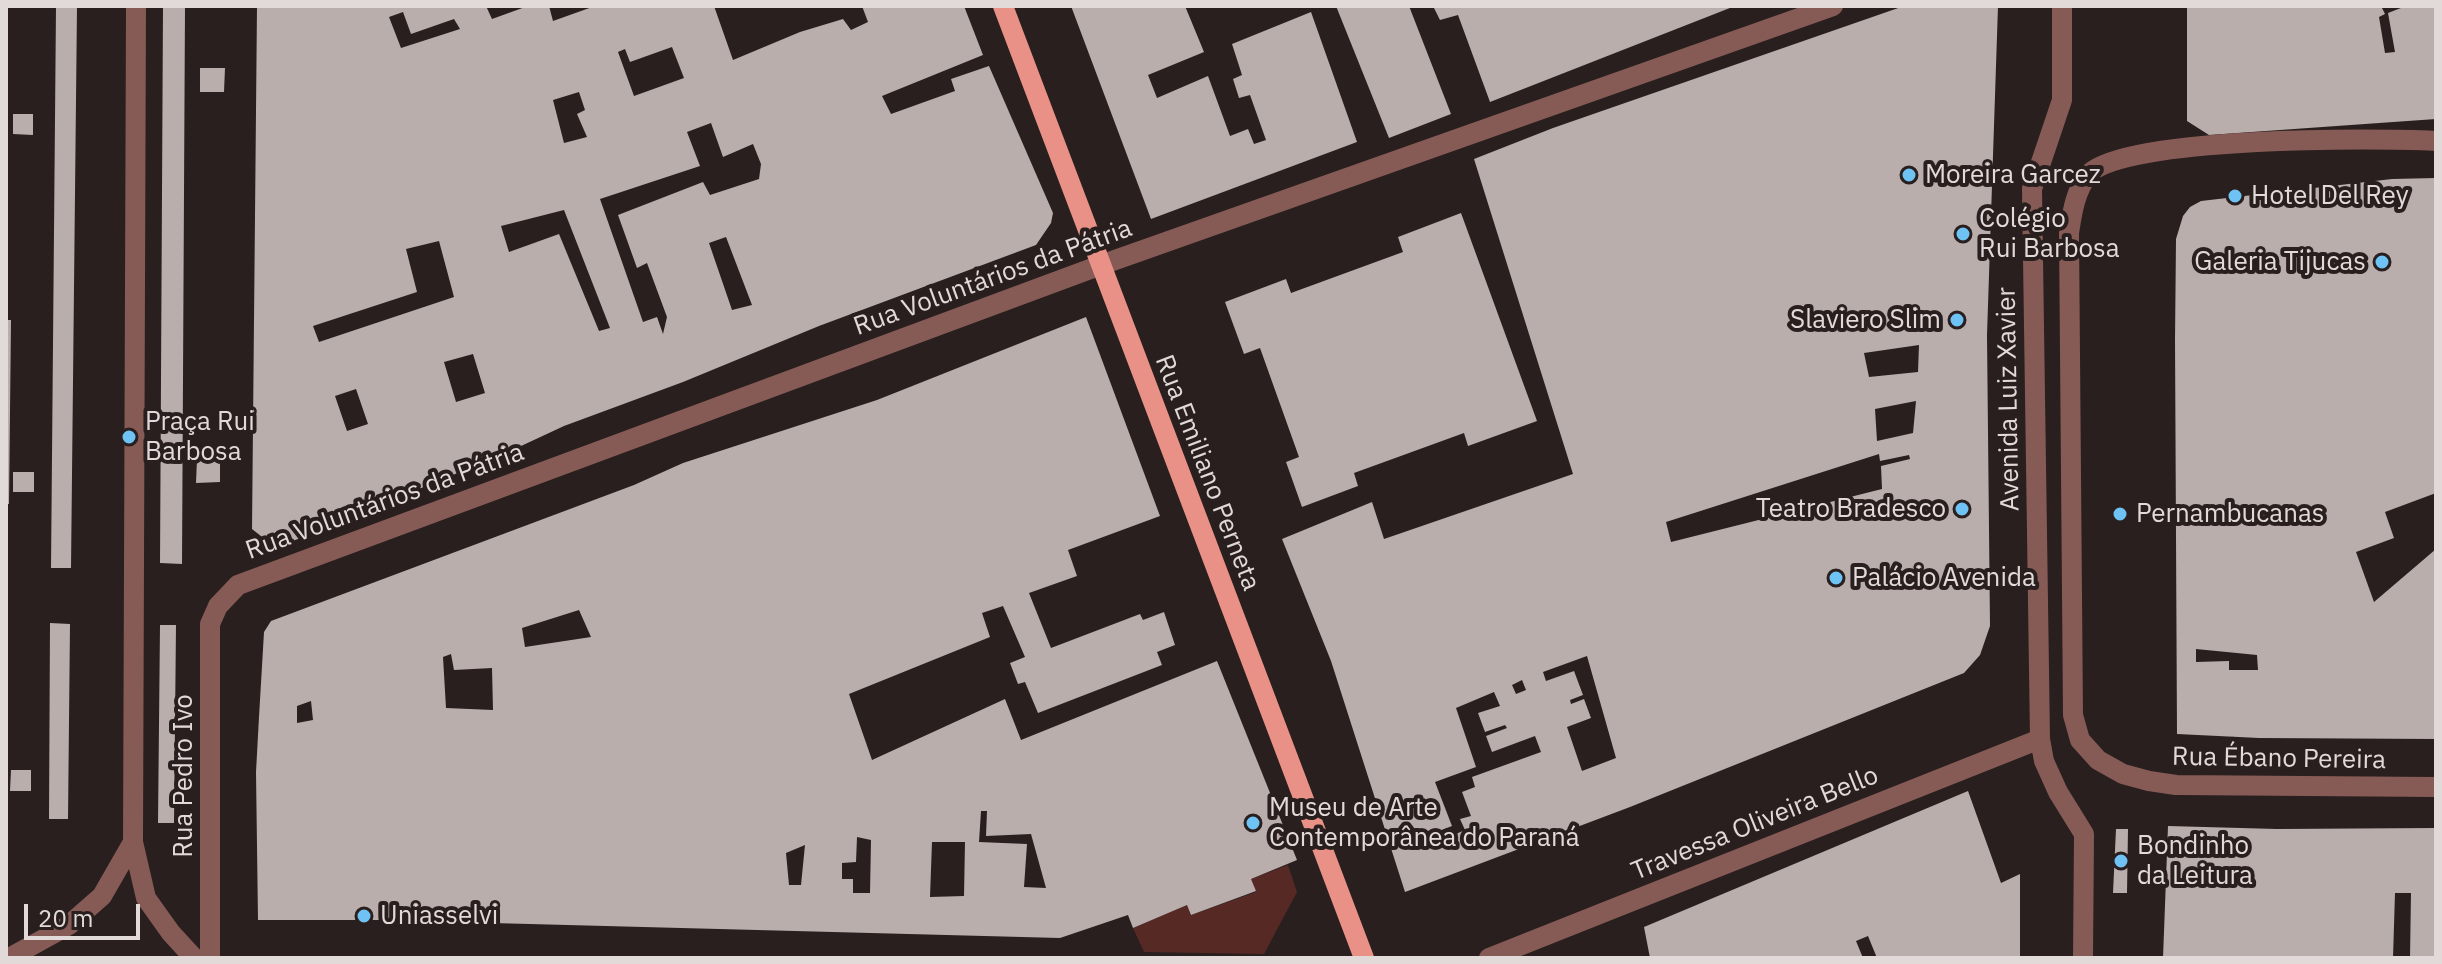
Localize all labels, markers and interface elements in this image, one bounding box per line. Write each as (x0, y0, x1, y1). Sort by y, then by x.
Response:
place label: Moreira Garcez (1925, 159, 2101, 191)
marker: Moreira Garcez (1900, 166, 1918, 184)
place label: Hotel Del Rey (2251, 180, 2409, 212)
marker: Hotel Del Rey (2226, 187, 2244, 205)
place label: Colégio Rui Barbosa (1979, 203, 2120, 264)
street label: Rua Voluntários da Pátria (850, 213, 1136, 343)
marker: Colégio Rui Barbosa (1954, 225, 1972, 243)
place label: Galeria Tijucas (2194, 246, 2366, 278)
marker: Galeria Tijucas (2373, 253, 2391, 271)
street label: Avenida Luiz Xavier (1991, 287, 2027, 511)
place label: Slaviero Slim (1790, 304, 1941, 336)
marker: Slaviero Slim (1948, 311, 1966, 329)
street label: Rua Emiliano Perneta (1148, 351, 1266, 595)
place label: Praça Rui Barbosa (145, 406, 255, 468)
marker: Praça Rui Barbosa (120, 428, 138, 446)
street label: Rua Voluntários da Pátria (242, 437, 528, 567)
place label: Teatro Bradesco (1756, 493, 1946, 525)
place label: Pernambucanas (2136, 498, 2325, 530)
marker: Teatro Bradesco (1953, 500, 1971, 518)
marker: Pernambucanas (2111, 505, 2129, 523)
place label: Palácio Avenida (1852, 562, 2036, 594)
marker: Palácio Avenida (1827, 569, 1845, 587)
street label: Rua Pedro Ivo (168, 694, 200, 858)
street label: Rua Ébano Pereira (2172, 742, 2386, 776)
street label: Travessa Oliveira Bello (1627, 760, 1883, 888)
place label: Museu de Arte Contemporânea do Paraná (1269, 792, 1580, 854)
marker: Museu de Arte Contemporânea do Paraná (1244, 814, 1262, 832)
place label: Bondinho da Leitura (2137, 830, 2253, 892)
marker: Bondinho da Leitura (2112, 852, 2130, 870)
scale bar (28, 888, 144, 938)
place label: Uniasselvi (380, 900, 498, 932)
text: 20 m (38, 902, 93, 934)
marker: Uniasselvi (355, 907, 373, 925)

